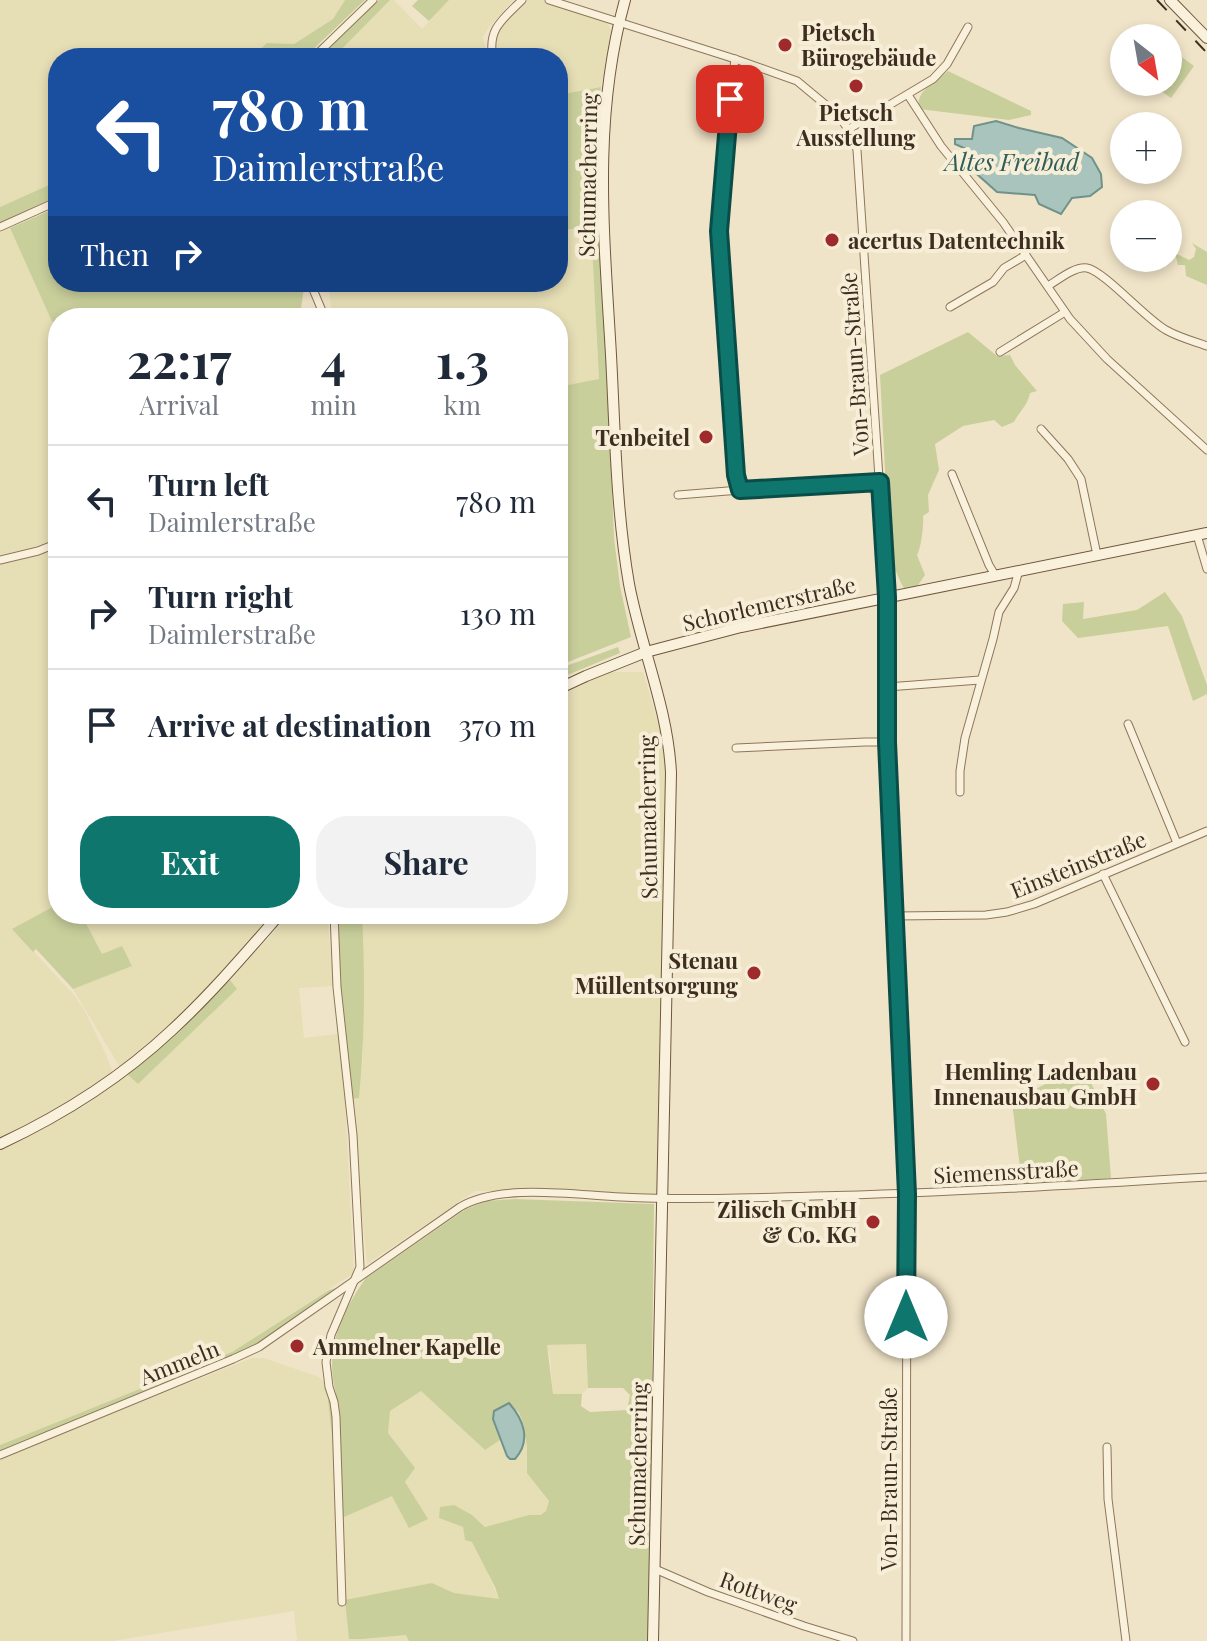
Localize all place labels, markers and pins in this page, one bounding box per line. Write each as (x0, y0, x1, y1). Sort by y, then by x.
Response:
place label: Pietsch Bürogebäude (801, 17, 936, 72)
marker: Pietsch Bürogebäude (776, 36, 794, 54)
pin (696, 65, 764, 133)
marker: Pietsch Ausstellung (847, 77, 865, 95)
place label: Pietsch Ausstellung (795, 97, 916, 152)
place label: acertus Datentechnik (848, 225, 1065, 255)
marker: acertus Datentechnik (823, 231, 841, 249)
place label: Tenbeitel (595, 422, 690, 452)
marker: Tenbeitel (697, 428, 715, 446)
place label: Stenau Müllentsorgung (575, 945, 739, 1000)
marker: Stenau Müllentsorgung (745, 964, 763, 982)
place label: Hemling Ladenbau Innenausbau GmbH (933, 1056, 1137, 1111)
marker: Hemling Ladenbau Innenausbau GmbH (1144, 1075, 1162, 1093)
place label: Zilisch GmbH & Co. KG (717, 1194, 857, 1249)
marker: Zilisch GmbH & Co. KG (864, 1213, 882, 1231)
place label: Ammelner Kapelle (312, 1331, 501, 1361)
marker: Ammelner Kapelle (288, 1337, 306, 1355)

